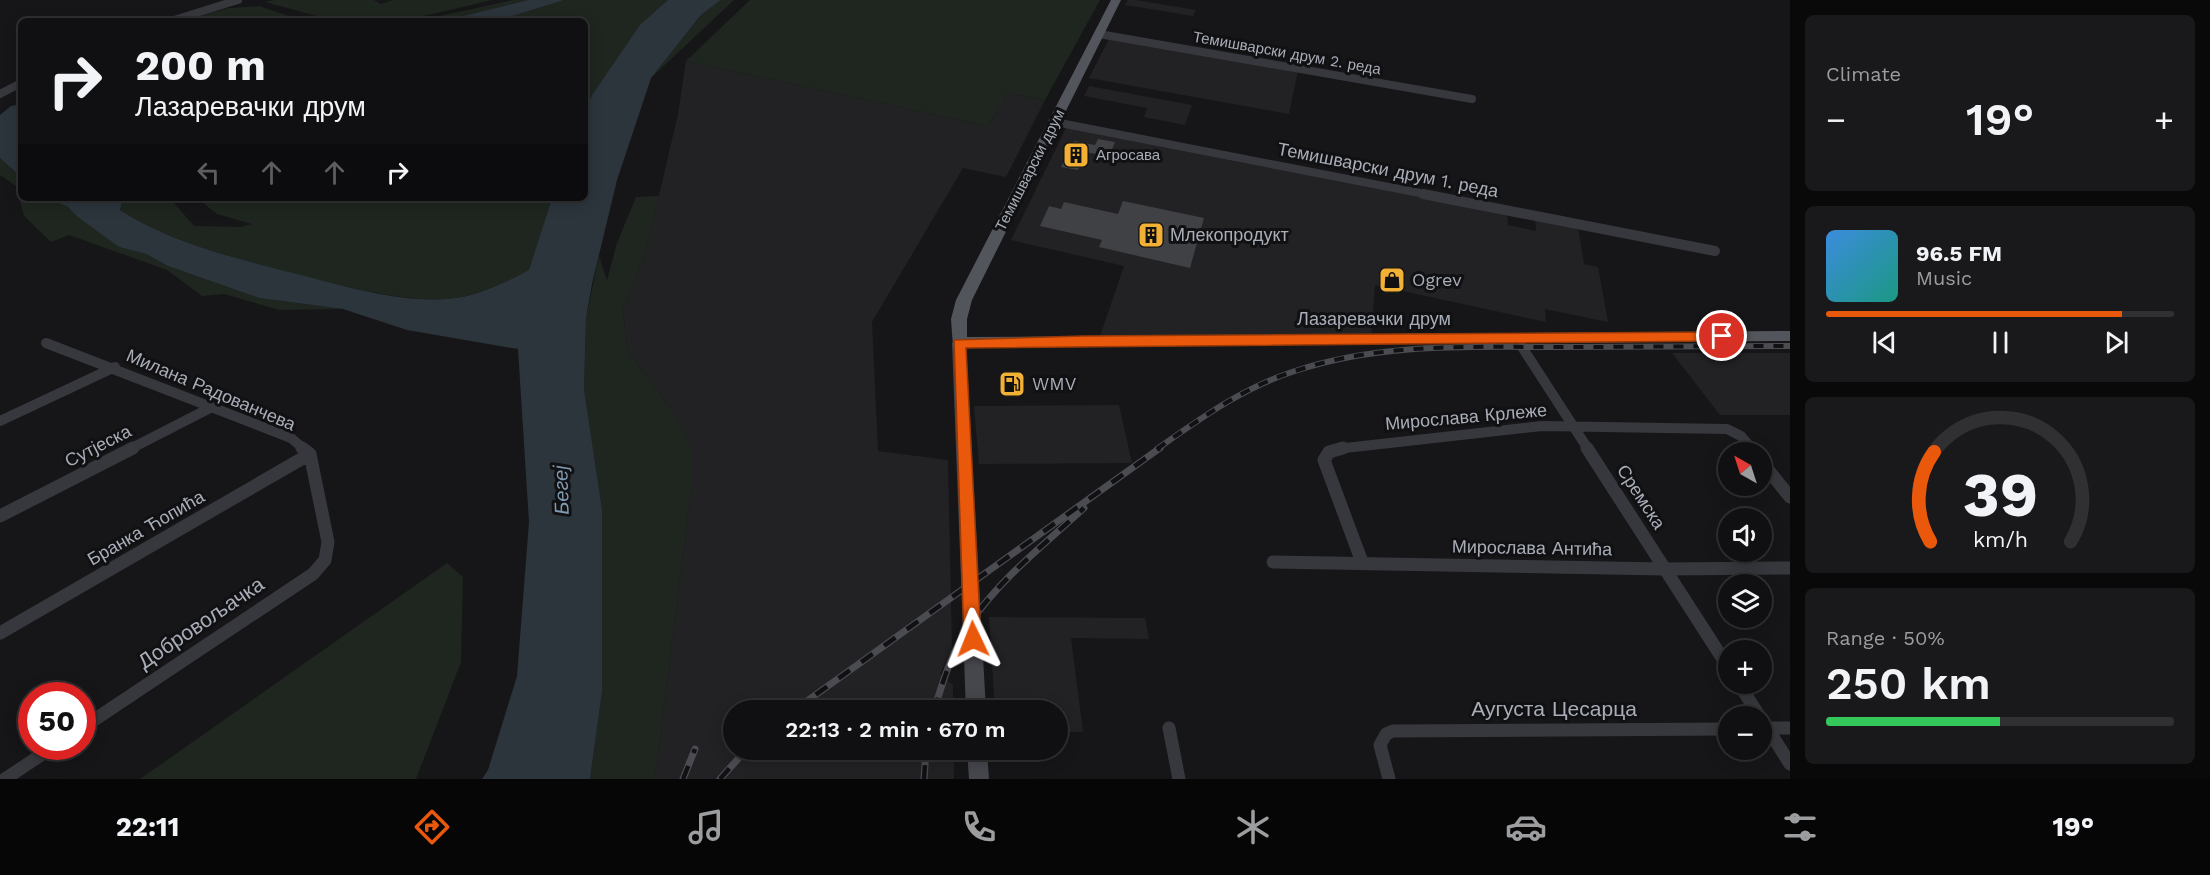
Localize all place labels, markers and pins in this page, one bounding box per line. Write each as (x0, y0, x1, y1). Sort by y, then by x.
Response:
building icon: Агросава (1061, 140, 1091, 170)
place label: Агросава (1096, 146, 1161, 164)
building icon: Млекопродукт (1136, 220, 1166, 250)
place label: Млекопродукт (1170, 224, 1289, 245)
shop icon: Ogrev (1377, 265, 1407, 295)
place label: Ogrev (1412, 269, 1462, 290)
pin (1696, 310, 1747, 361)
fuel station icon: WMV (997, 369, 1027, 399)
place label: WMV (1032, 373, 1077, 394)

